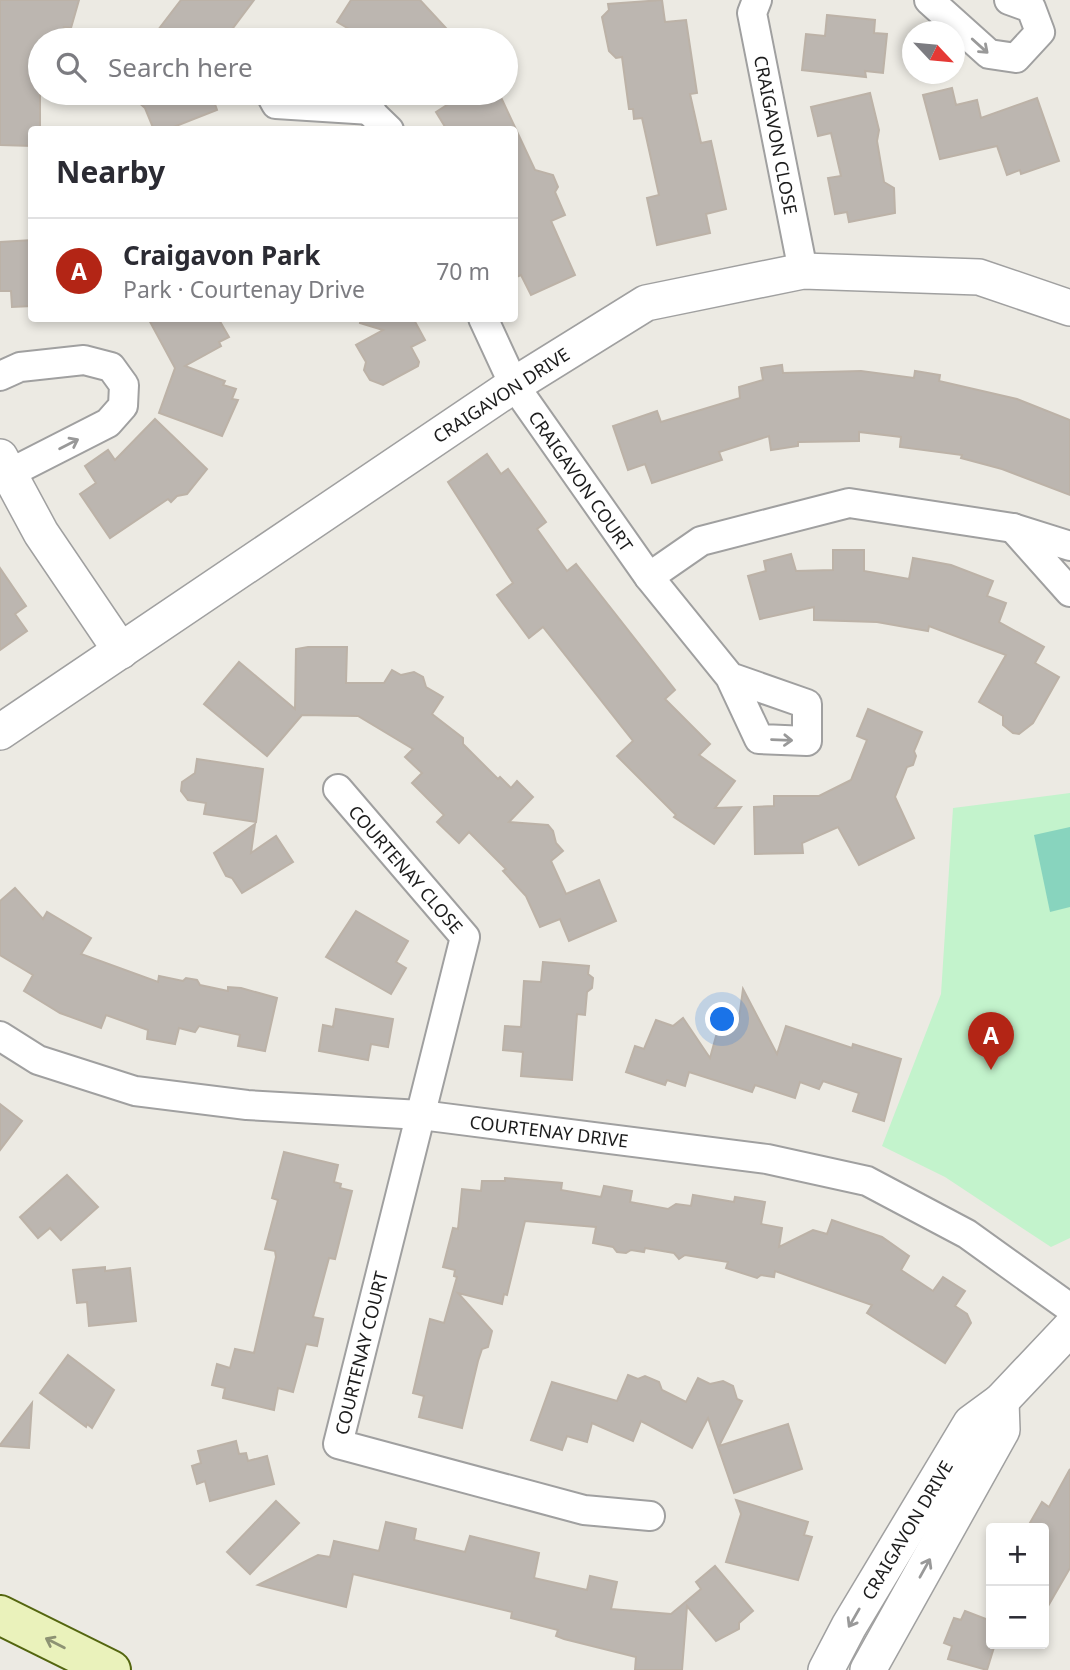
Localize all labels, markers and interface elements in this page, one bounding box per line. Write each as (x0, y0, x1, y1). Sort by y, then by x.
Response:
north arrow (902, 21, 965, 84)
search box (28, 28, 518, 105)
one-way arrow (970, 37, 988, 53)
icon: search (52, 48, 90, 86)
text: Search here (108, 49, 253, 85)
street label: CRAIGAVON CLOSE (749, 53, 803, 217)
text: Nearby (56, 151, 165, 192)
text: Craigavon Park (123, 237, 320, 273)
text: A (71, 255, 87, 287)
text: 70 m (436, 255, 490, 287)
text: Park · Courtenay Drive (123, 273, 365, 305)
street label: CRAIGAVON DRIVE (428, 342, 574, 448)
street label: CRAIGAVON COURT (523, 406, 639, 556)
one-way arrow (58, 436, 79, 450)
one-way arrow (771, 733, 794, 747)
street label: COURTENAY CLOSE (344, 800, 468, 938)
your location (705, 1002, 739, 1036)
pin: A (968, 1012, 1014, 1070)
street label: COURTENAY DRIVE (468, 1109, 630, 1153)
street label: COURTENAY COURT (329, 1269, 393, 1437)
street label: CRAIGAVON DRIVE (856, 1456, 958, 1604)
map controls (986, 1523, 1049, 1649)
button: + (986, 1523, 1049, 1586)
one-way arrow (918, 1558, 932, 1578)
button: − (986, 1586, 1049, 1649)
one-way arrow (847, 1607, 861, 1627)
one-way arrow (45, 1636, 66, 1650)

